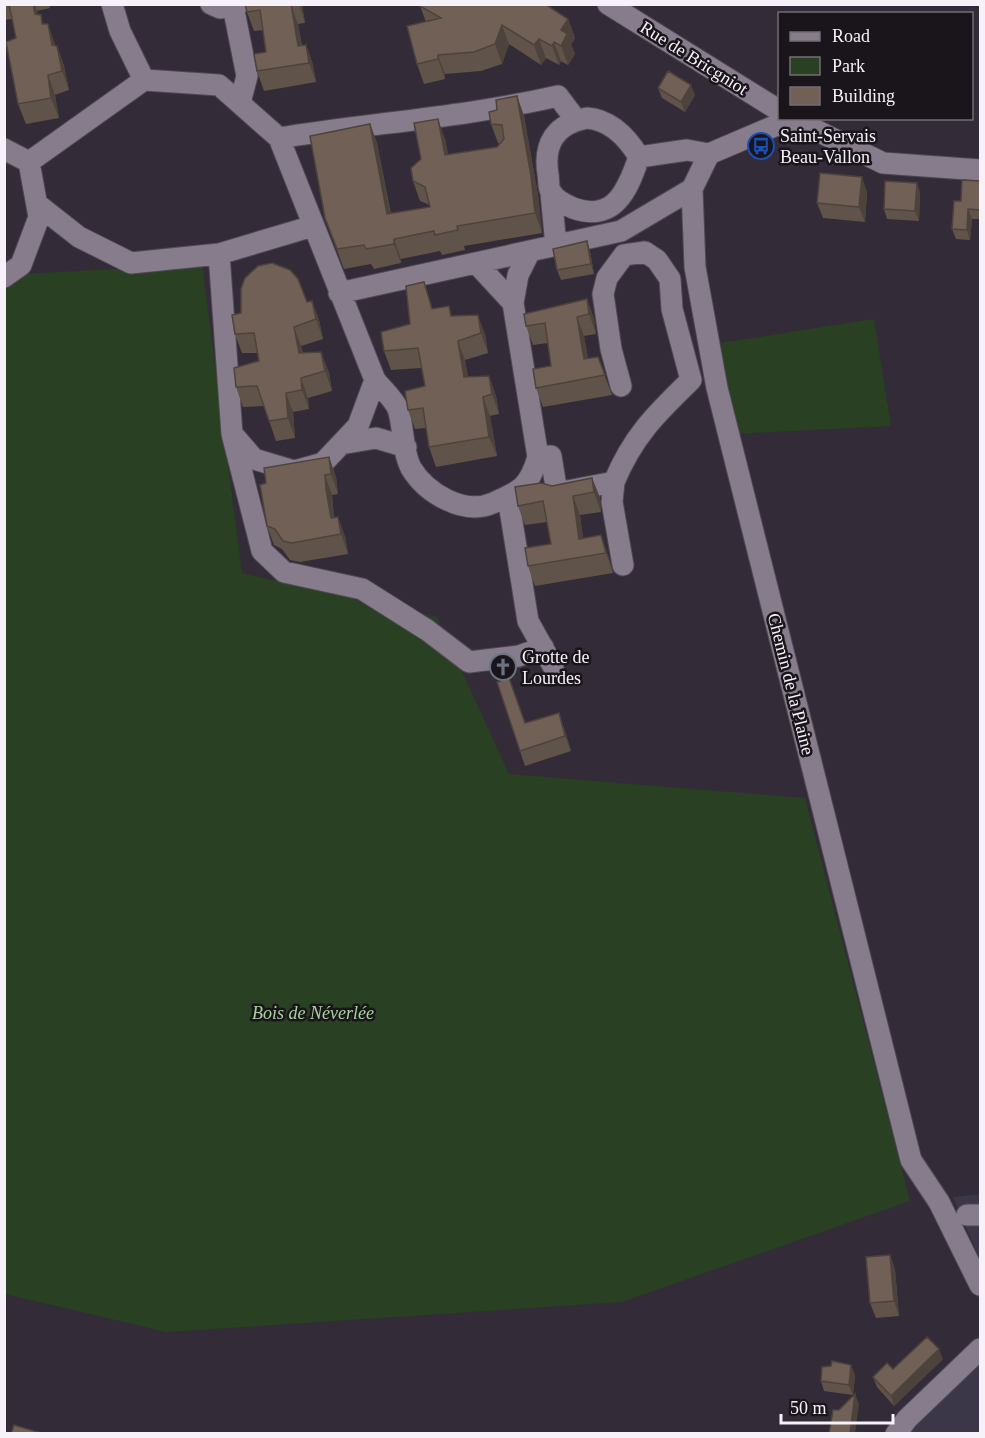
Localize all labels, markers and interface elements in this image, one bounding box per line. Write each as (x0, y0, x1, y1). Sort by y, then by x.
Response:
legend (778, 12, 973, 120)
street label: Rue de Bricgniot (637, 17, 751, 99)
text: Road (832, 26, 870, 46)
text: Park (832, 56, 865, 76)
text: Building (832, 86, 895, 106)
place label: Saint-Servais Beau-Vallon (780, 126, 876, 167)
bus stop icon: Saint-Servais Beau-Vallon (746, 131, 776, 161)
street label: Chemin de la Plaine (764, 611, 818, 757)
place label: Grotte de Lourdes (522, 647, 589, 688)
church icon: Grotte de Lourdes (488, 652, 518, 682)
park label: Bois de Néverlée (252, 1003, 374, 1023)
scale bar (781, 1387, 894, 1425)
text: 50 m (790, 1398, 827, 1418)

